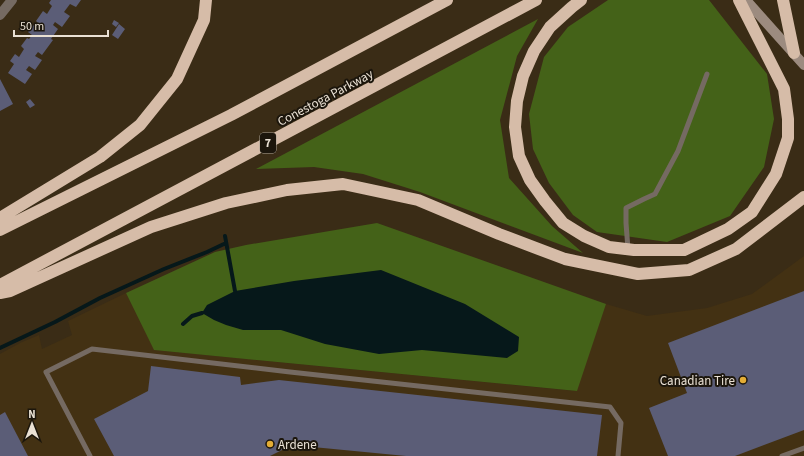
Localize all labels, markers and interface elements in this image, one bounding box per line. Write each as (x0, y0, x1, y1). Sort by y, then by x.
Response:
scale bar (14, 12, 108, 38)
text: 50 m (20, 18, 44, 35)
street label: Conestoga Parkway (274, 65, 377, 131)
road number: 7 (260, 133, 276, 153)
place label: Canadian Tire (660, 372, 735, 390)
marker: Canadian Tire (738, 375, 748, 385)
north arrow (12, 404, 52, 444)
text: N (28, 407, 36, 422)
place label: Ardene (278, 436, 317, 454)
marker: Ardene (265, 439, 275, 449)

